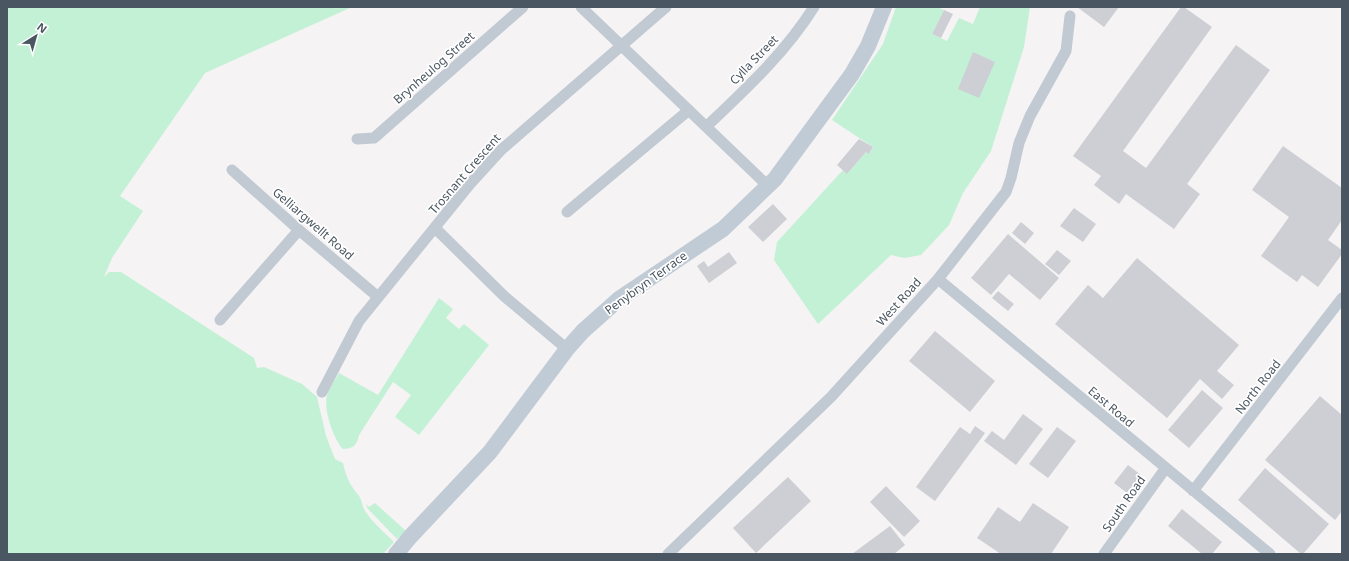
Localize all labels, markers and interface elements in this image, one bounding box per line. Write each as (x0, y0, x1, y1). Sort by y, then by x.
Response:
north arrow (16, 16, 56, 56)
text: N (34, 19, 50, 36)
street label: Brynheulog Street (390, 27, 478, 108)
street label: Cylla Street (726, 31, 782, 88)
street label: Trosnant Crescent (425, 129, 505, 218)
street label: Gelliargwellt Road (269, 184, 358, 264)
street label: Penybryn Terrace (601, 247, 691, 318)
street label: West Road (872, 274, 925, 330)
street label: North Road (1231, 356, 1284, 418)
street label: East Road (1085, 382, 1138, 431)
street label: South Road (1098, 472, 1149, 535)

